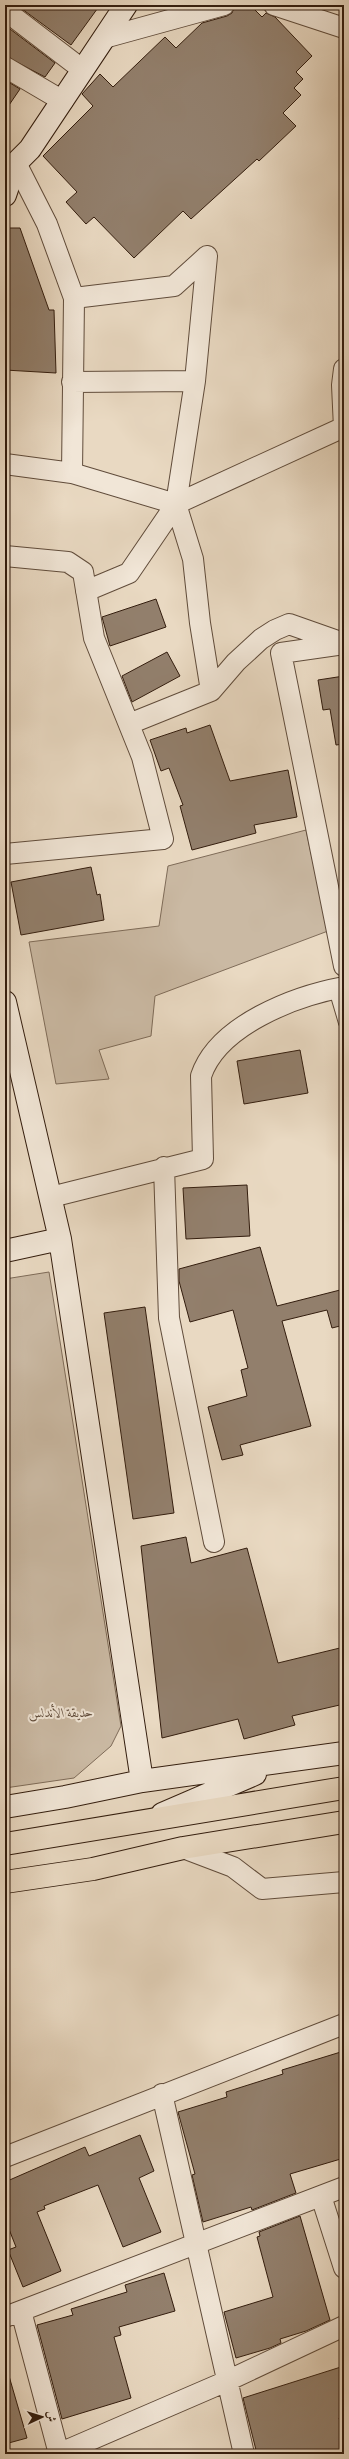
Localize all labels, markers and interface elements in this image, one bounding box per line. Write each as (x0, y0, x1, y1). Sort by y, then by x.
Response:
park label: حديقة الأندلس (29, 1704, 93, 1722)
north arrow (22, 2397, 62, 2437)
text: ش (44, 2410, 58, 2422)

